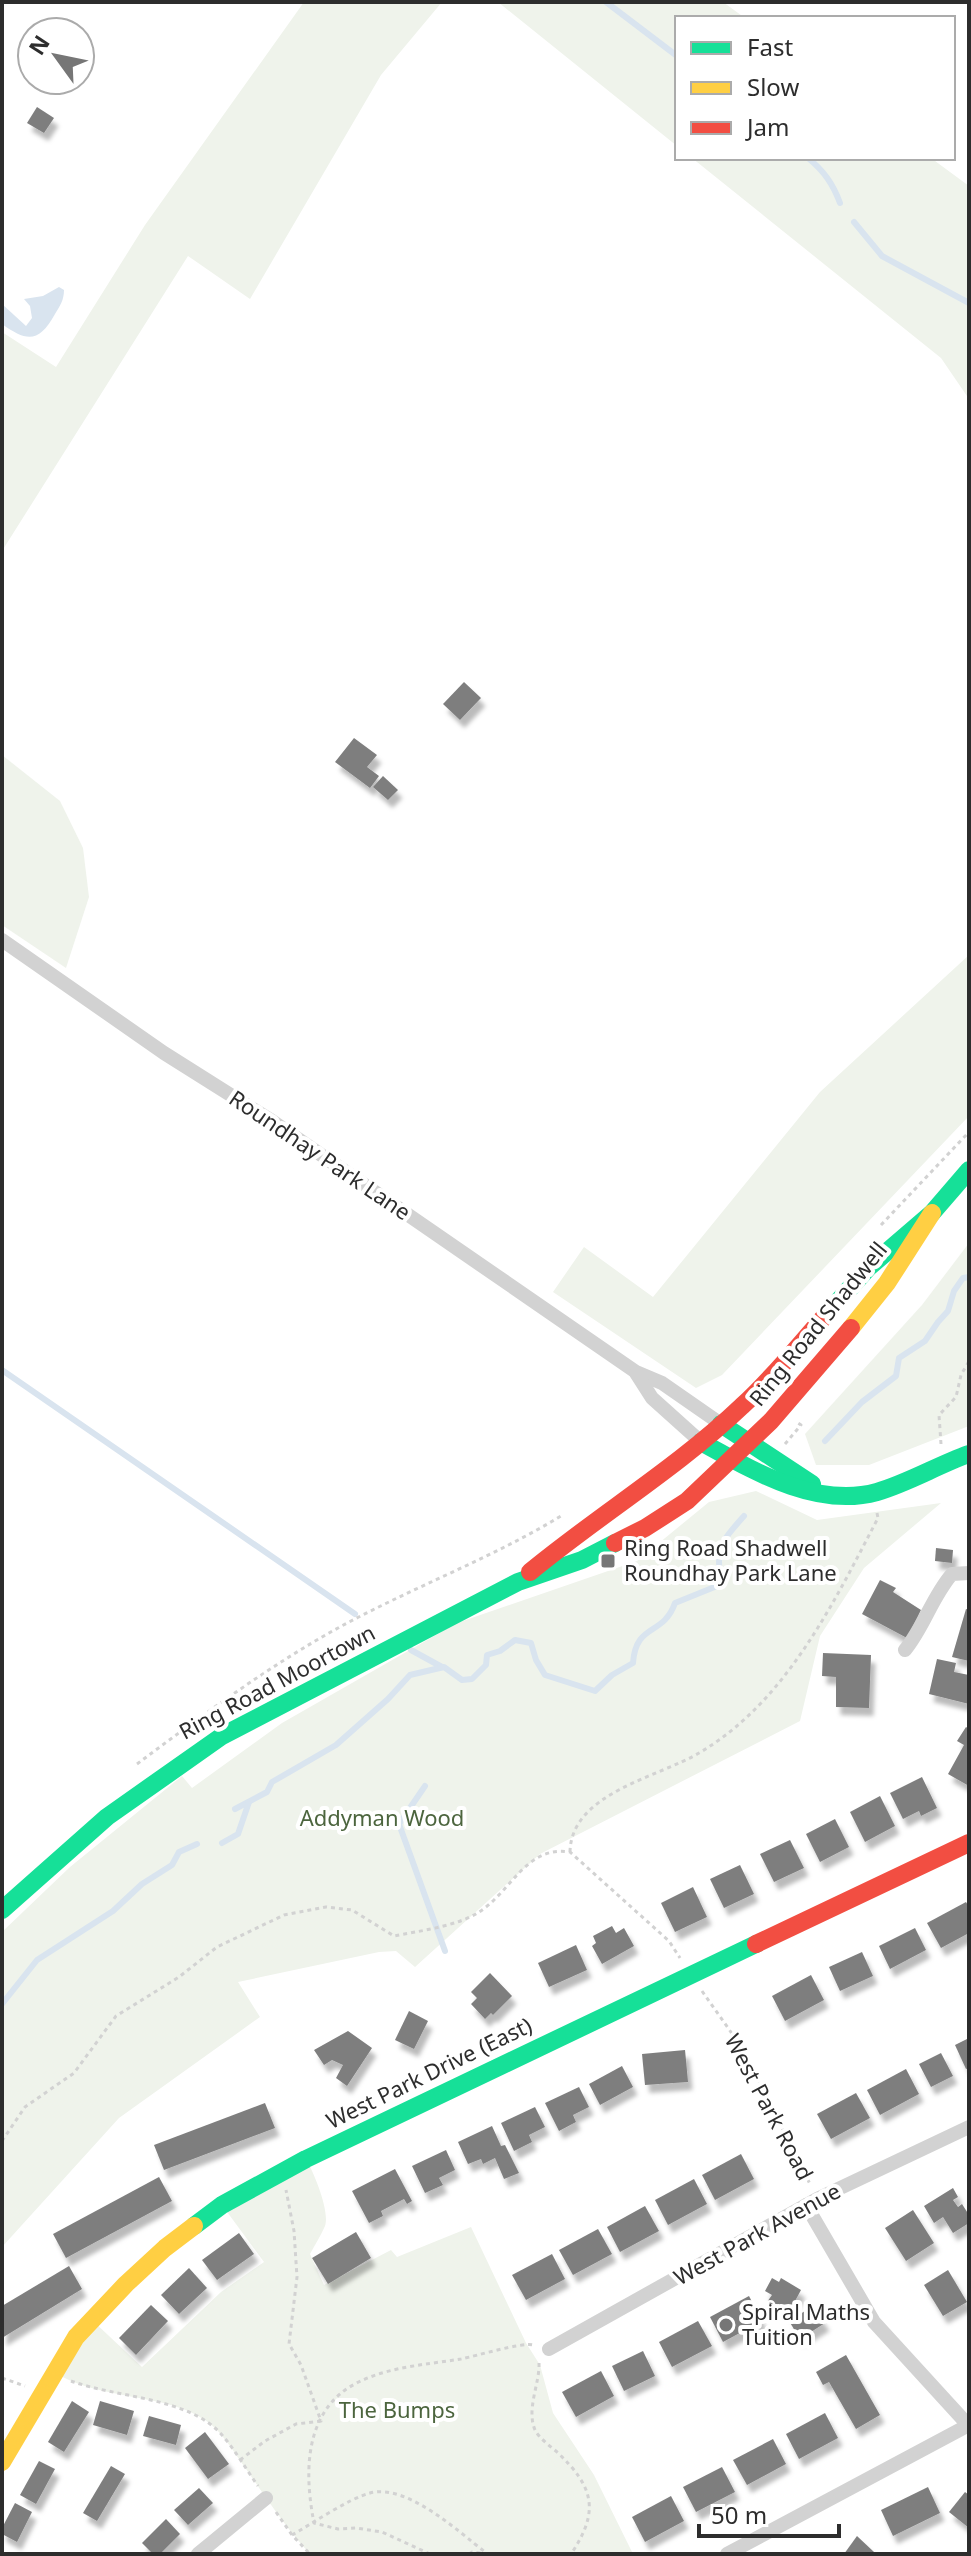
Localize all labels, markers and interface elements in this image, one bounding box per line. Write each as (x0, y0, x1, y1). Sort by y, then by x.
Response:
north arrow (16, 16, 96, 96)
legend (675, 16, 955, 160)
text: N (21, 29, 56, 60)
text: Fast (747, 30, 793, 63)
text: Slow (747, 70, 799, 103)
text: Jam (745, 110, 789, 143)
street label: Roundhay Park Lane (224, 1082, 417, 1226)
street label: Ring Road Shadwell (742, 1235, 893, 1412)
place label: Ring Road Shadwell Roundhay Park Lane (624, 1532, 837, 1587)
marker: Ring Road Shadwell Roundhay Park Lane (599, 1552, 617, 1570)
street label: Ring Road Moortown (173, 1617, 380, 1746)
park label: Addyman Wood (300, 1802, 464, 1832)
street label: West Park Drive (East) (321, 2009, 536, 2135)
street label: West Park Road (719, 2028, 821, 2185)
street label: West Park Avenue (668, 2175, 845, 2291)
place label: Spiral Maths Tuition (742, 2296, 870, 2351)
marker: Spiral Maths Tuition (717, 2316, 735, 2334)
park label: The Bumps (339, 2394, 455, 2424)
scale bar (699, 2488, 839, 2538)
text: 50 m (711, 2498, 767, 2531)

